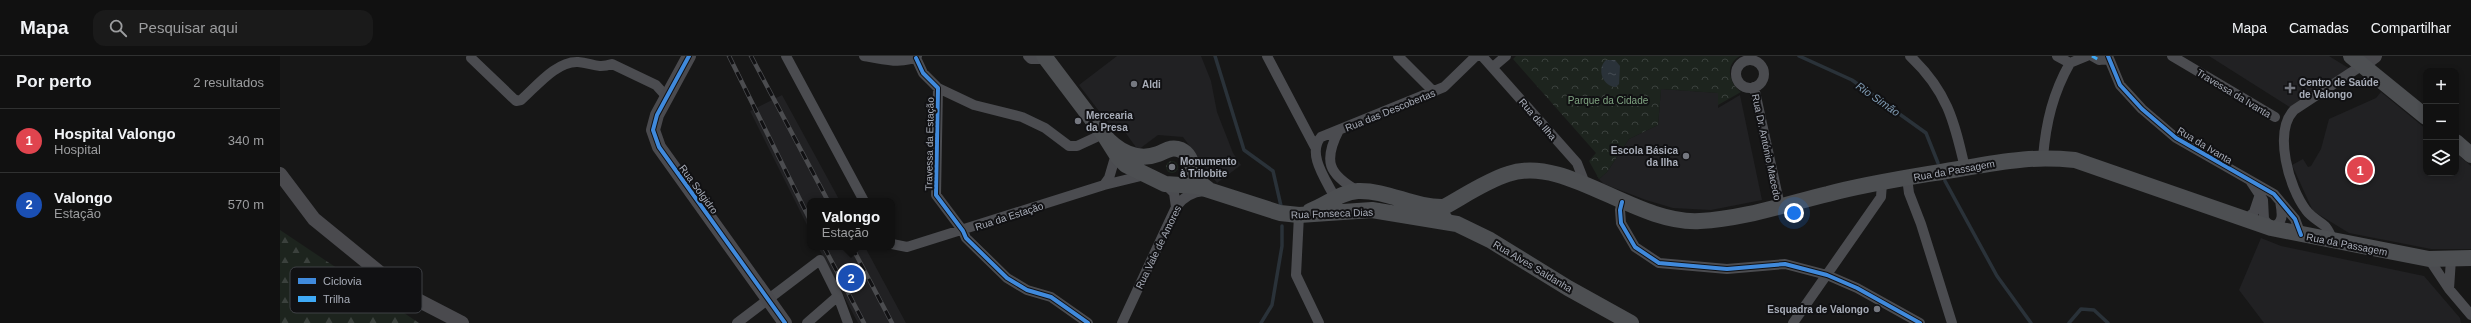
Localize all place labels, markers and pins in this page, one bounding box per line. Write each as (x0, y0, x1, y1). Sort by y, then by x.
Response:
place label: Centro de Saúde de Valongo (2299, 77, 2379, 100)
marker: Aldi (1129, 79, 1139, 89)
place label: Aldi (1142, 79, 1161, 90)
marker: Centro de Saúde de Valongo (2284, 82, 2296, 94)
place label: Mercearia da Presa (1086, 110, 1133, 133)
marker: Mercearia da Presa (1073, 116, 1083, 126)
place label: Escola Básica da Ilha (1611, 145, 1678, 168)
marker: Escola Básica da Ilha (1681, 151, 1691, 161)
pin: 1 (2347, 155, 2373, 185)
place label: Monumento à Trilobite (1180, 156, 1237, 179)
marker: Monumento à Trilobite (1167, 162, 1177, 172)
pin: 2 (838, 263, 864, 293)
place label: Esquadra de Valongo (1767, 304, 1869, 315)
marker: Esquadra de Valongo (1872, 304, 1882, 314)

